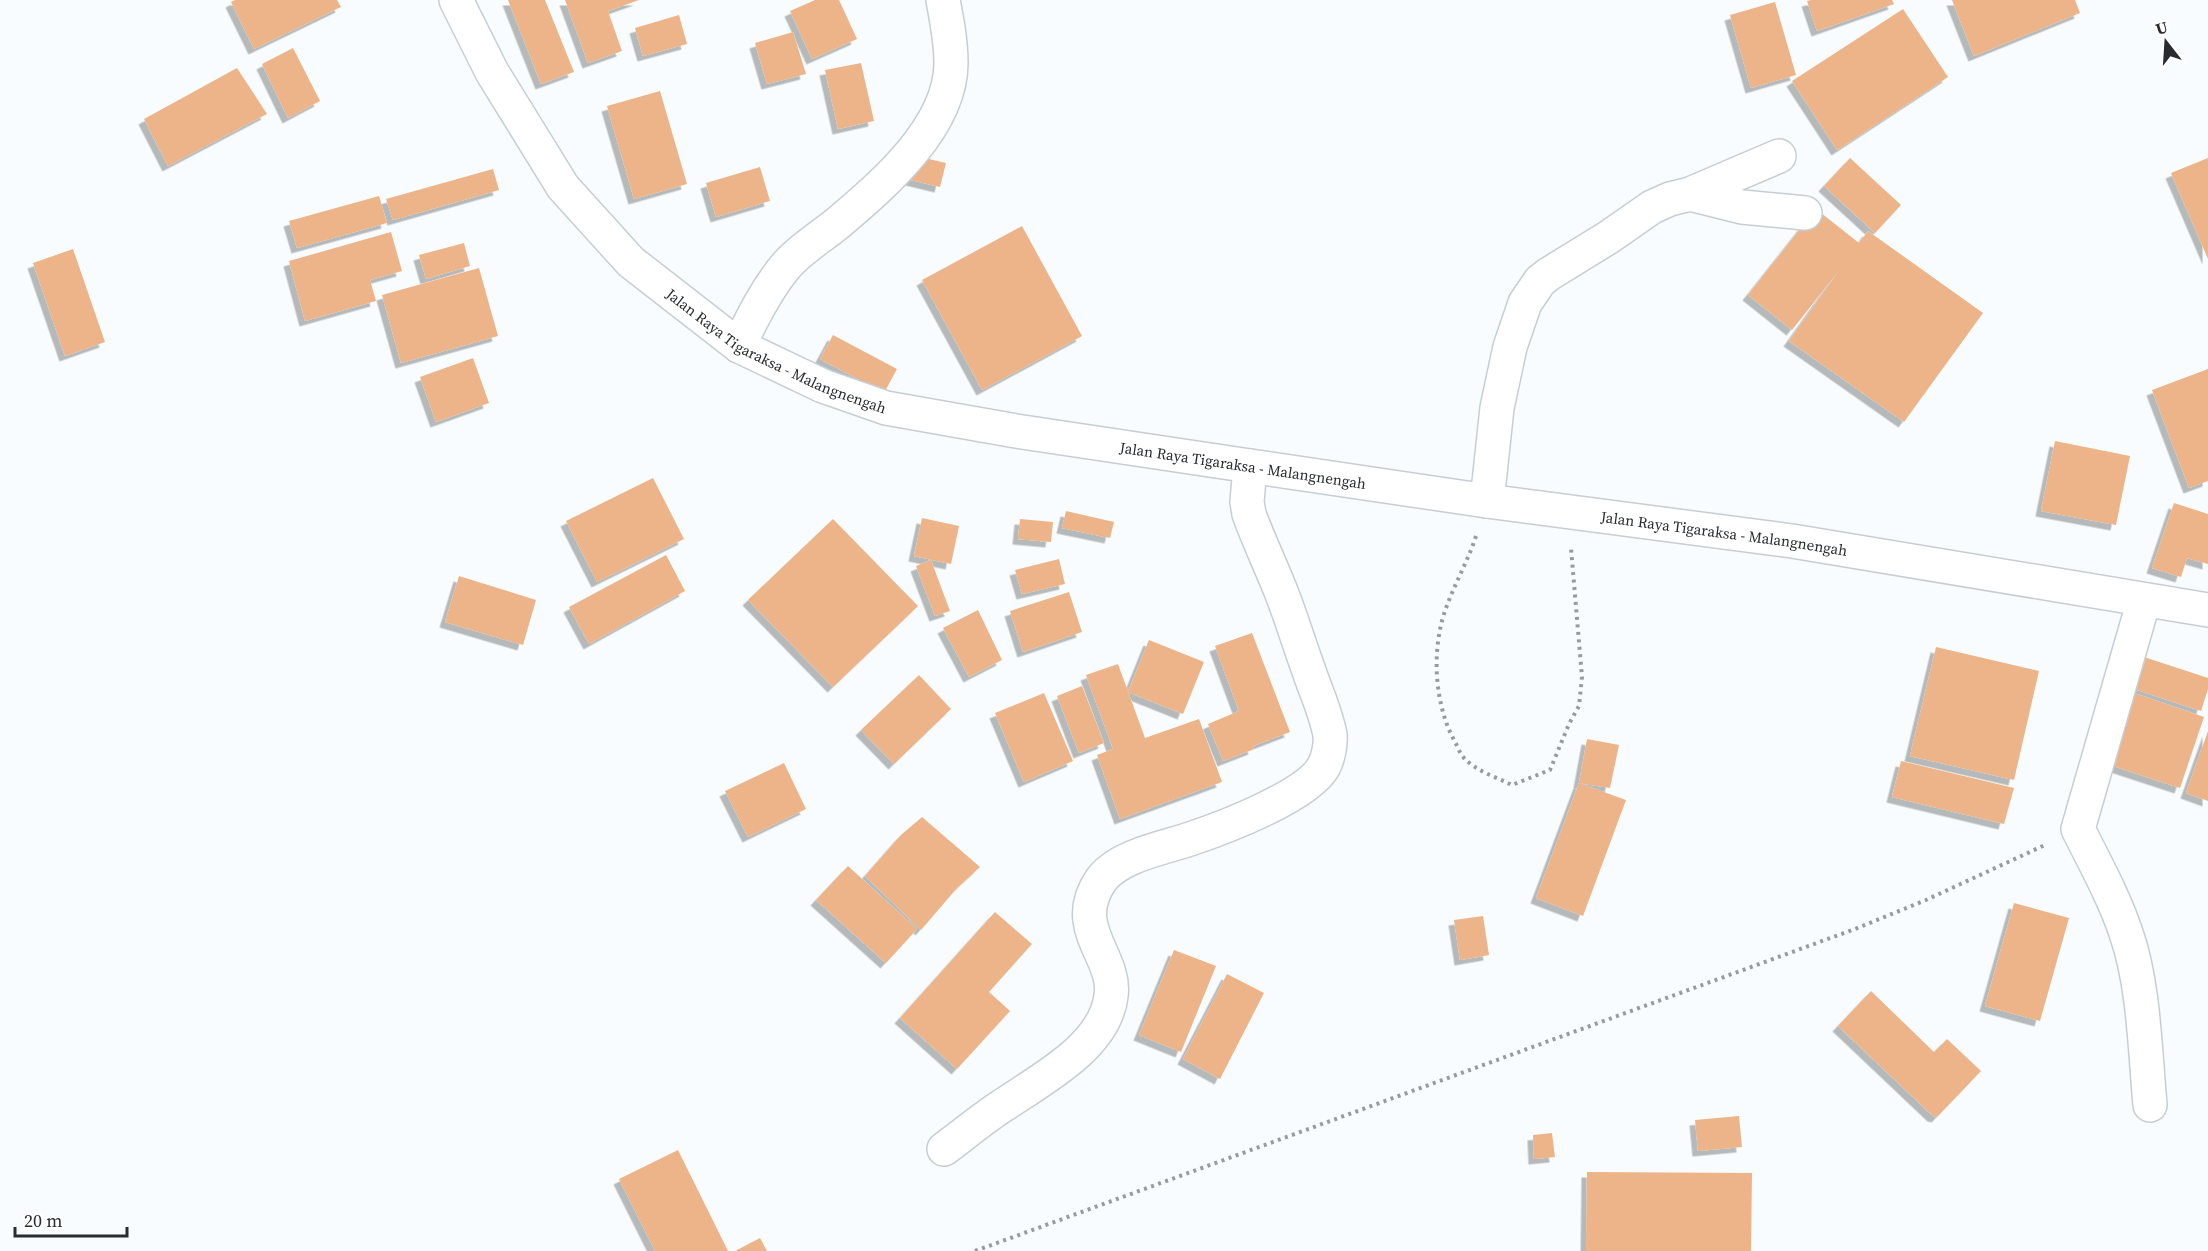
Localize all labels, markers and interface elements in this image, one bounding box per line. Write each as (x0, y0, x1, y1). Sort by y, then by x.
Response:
north arrow (2136, 12, 2196, 72)
text: U (2153, 15, 2171, 40)
street label: Jalan Raya Tigaraksa - Malangnengah (661, 282, 889, 418)
street label: Jalan Raya Tigaraksa - Malangnengah (1117, 436, 1368, 494)
street label: Jalan Raya Tigaraksa - Malangnengah (1599, 505, 1849, 561)
scale bar (15, 1200, 128, 1238)
text: 20 m (24, 1208, 62, 1233)

